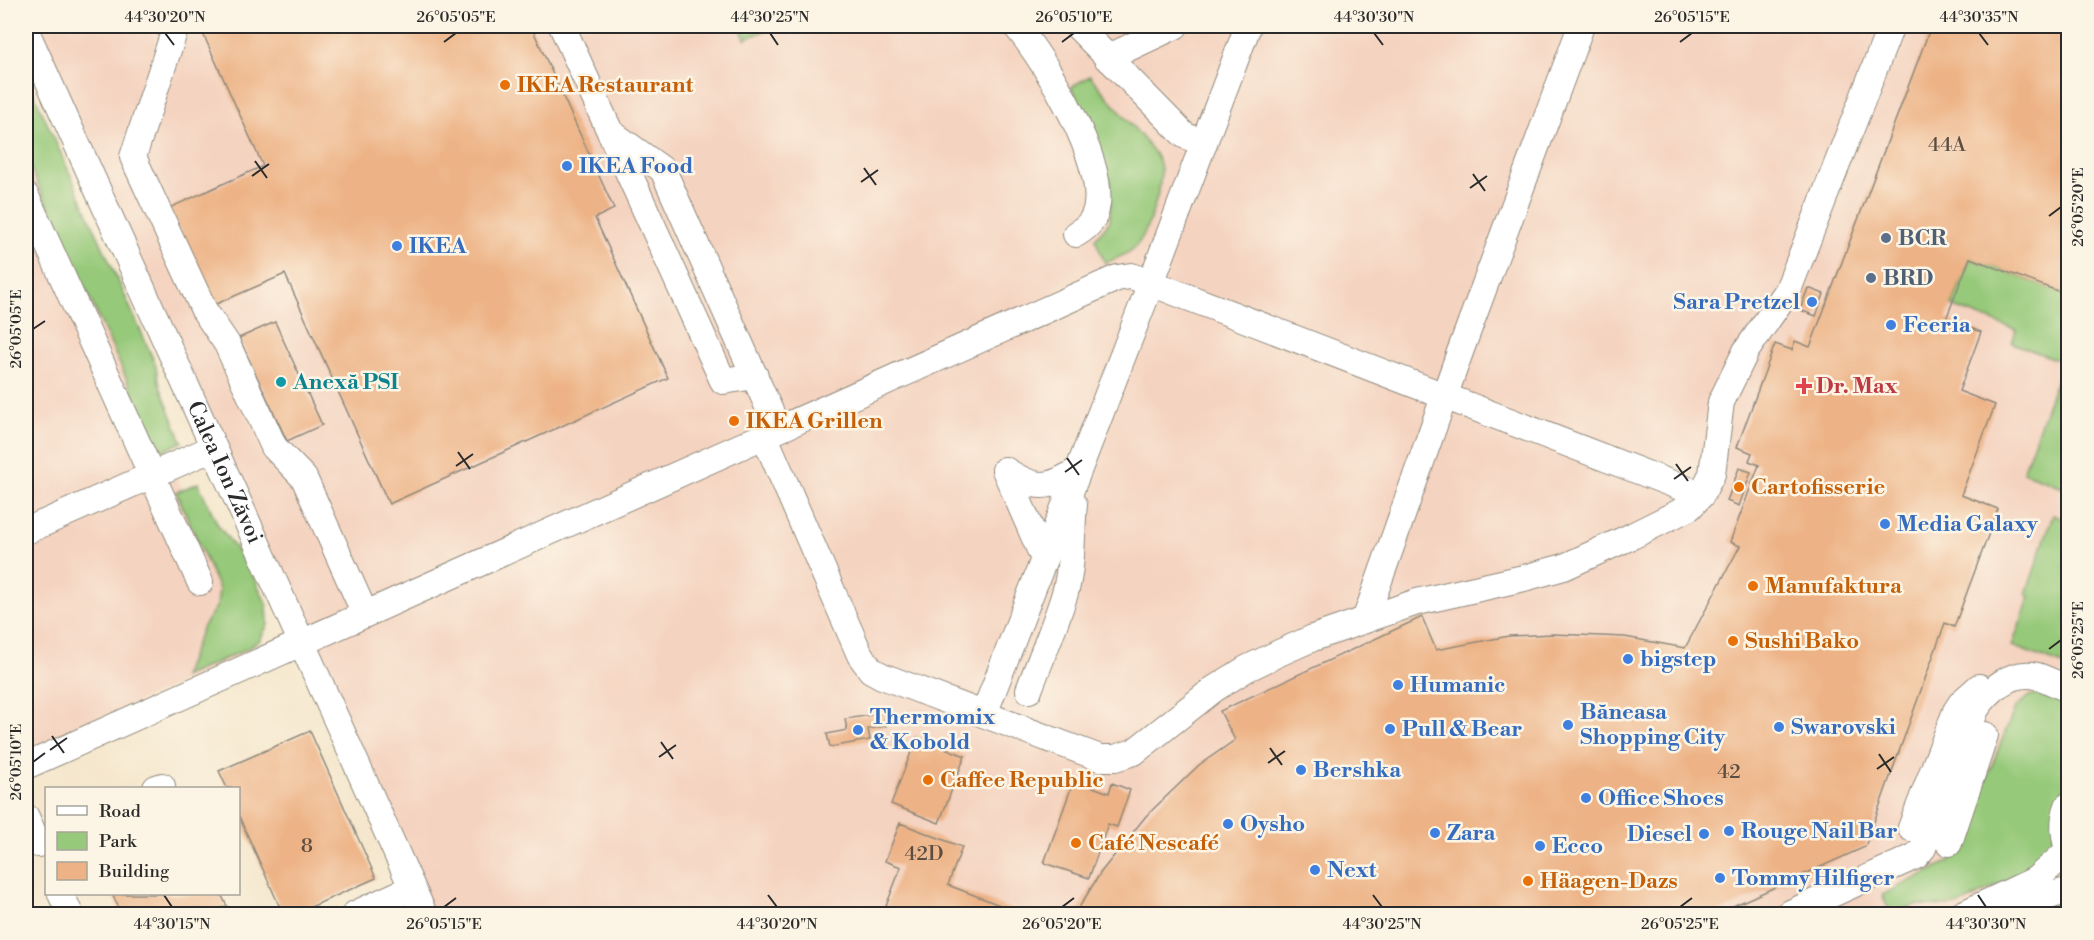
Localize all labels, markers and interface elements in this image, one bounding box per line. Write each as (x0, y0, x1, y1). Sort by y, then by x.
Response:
text: 44°30'20"N (125, 8, 205, 27)
text: 26°05'05"E (416, 8, 496, 27)
text: 44°30'25"N (730, 8, 810, 27)
text: 26°05'10"E (1036, 8, 1112, 27)
text: 44°30'30"N (1334, 8, 1414, 27)
text: 26°05'15"E (1654, 8, 1730, 27)
text: 44°30'35"N (1940, 8, 2018, 27)
place label: IKEA Restaurant (517, 72, 693, 99)
marker: IKEA Restaurant (498, 78, 512, 92)
house number: 44A (1928, 133, 1967, 158)
place label: IKEA Food (579, 153, 693, 180)
marker: IKEA Food (560, 159, 574, 173)
text: 26°05'20"E (2069, 167, 2088, 247)
place label: BCR (1898, 225, 1947, 252)
marker: BCR (1879, 231, 1893, 245)
place label: IKEA (409, 233, 468, 260)
marker: IKEA (390, 239, 404, 253)
place label: BRD (1883, 265, 1933, 292)
marker: BRD (1864, 271, 1878, 285)
text: 26°05'05"E (7, 289, 26, 369)
place label: Sara Pretzel (1673, 289, 1800, 316)
marker: Sara Pretzel (1805, 295, 1819, 309)
place label: Feeria (1903, 312, 1972, 339)
marker: Feeria (1884, 318, 1898, 332)
place label: Anexă PSI (292, 369, 399, 396)
place label: Dr. Max (1816, 373, 1898, 400)
marker: Anexă PSI (274, 375, 288, 389)
marker: Dr. Max (1797, 379, 1811, 393)
street label: Calea Ion Zăvoi (181, 397, 269, 548)
place label: IKEA Grillen (746, 408, 883, 435)
marker: IKEA Grillen (727, 414, 741, 428)
place label: Cartofisserie (1751, 474, 1886, 501)
marker: Cartofisserie (1732, 480, 1746, 494)
place label: Media Galaxy (1897, 511, 2039, 538)
marker: Media Galaxy (1878, 517, 1892, 531)
place label: Manufaktura (1765, 573, 1903, 600)
marker: Manufaktura (1746, 579, 1760, 593)
text: 26°05'25"E (2069, 601, 2088, 679)
place label: Sushi Bako (1745, 628, 1859, 655)
marker: Sushi Bako (1726, 634, 1740, 648)
place label: bigstep (1640, 646, 1717, 673)
marker: bigstep (1621, 652, 1635, 666)
place label: Humanic (1410, 672, 1506, 699)
marker: Humanic (1391, 678, 1405, 692)
place label: Băneasa Shopping City (1580, 699, 1726, 751)
place label: Thermomix & Kobold (870, 704, 996, 756)
place label: Swarovski (1791, 714, 1896, 741)
place label: Pull & Bear (1402, 716, 1522, 743)
marker: Băneasa Shopping City (1561, 718, 1575, 732)
marker: Swarovski (1772, 720, 1786, 734)
marker: Pull & Bear (1383, 722, 1397, 736)
marker: Thermomix & Kobold (851, 723, 865, 737)
text: 26°05'10"E (7, 724, 26, 800)
place label: Bershka (1313, 757, 1402, 784)
house number: 42 (1717, 760, 1741, 785)
marker: Bershka (1294, 763, 1308, 777)
place label: Caffee Republic (940, 767, 1104, 794)
marker: Caffee Republic (921, 773, 935, 787)
place label: Office Shoes (1598, 785, 1724, 812)
legend (45, 787, 240, 895)
marker: Office Shoes (1579, 791, 1593, 805)
text: Road (99, 800, 142, 823)
place label: Oysho (1240, 811, 1305, 838)
marker: Oysho (1221, 817, 1235, 831)
place label: Rouge Nail Bar (1741, 818, 1898, 845)
place label: Zara (1447, 820, 1497, 847)
place label: Diesel (1627, 821, 1692, 848)
marker: Rouge Nail Bar (1722, 824, 1736, 838)
marker: Zara (1428, 826, 1442, 840)
marker: Diesel (1697, 827, 1711, 841)
text: Park (99, 830, 138, 853)
place label: Café Nescafé (1088, 830, 1219, 857)
place label: Ecco (1552, 833, 1603, 860)
house number: 8 (301, 834, 313, 859)
marker: Café Nescafé (1069, 836, 1083, 850)
marker: Ecco (1533, 839, 1547, 853)
house number: 42D (905, 842, 943, 867)
place label: Next (1327, 857, 1376, 884)
text: Building (98, 860, 170, 883)
marker: Next (1308, 863, 1322, 877)
place label: Tommy Hilfiger (1732, 865, 1895, 892)
place label: Häagen-Dazs (1540, 868, 1678, 895)
marker: Tommy Hilfiger (1713, 871, 1727, 885)
marker: Häagen-Dazs (1521, 874, 1535, 888)
text: 44°30'15"N (134, 915, 211, 934)
text: 26°05'15"E (406, 915, 482, 934)
text: 44°30'20"N (737, 915, 817, 934)
text: 26°05'20"E (1022, 915, 1102, 934)
text: 44°30'25"N (1342, 915, 1422, 934)
text: 26°05'25"E (1641, 915, 1719, 934)
text: 44°30'30"N (1946, 915, 2026, 934)

